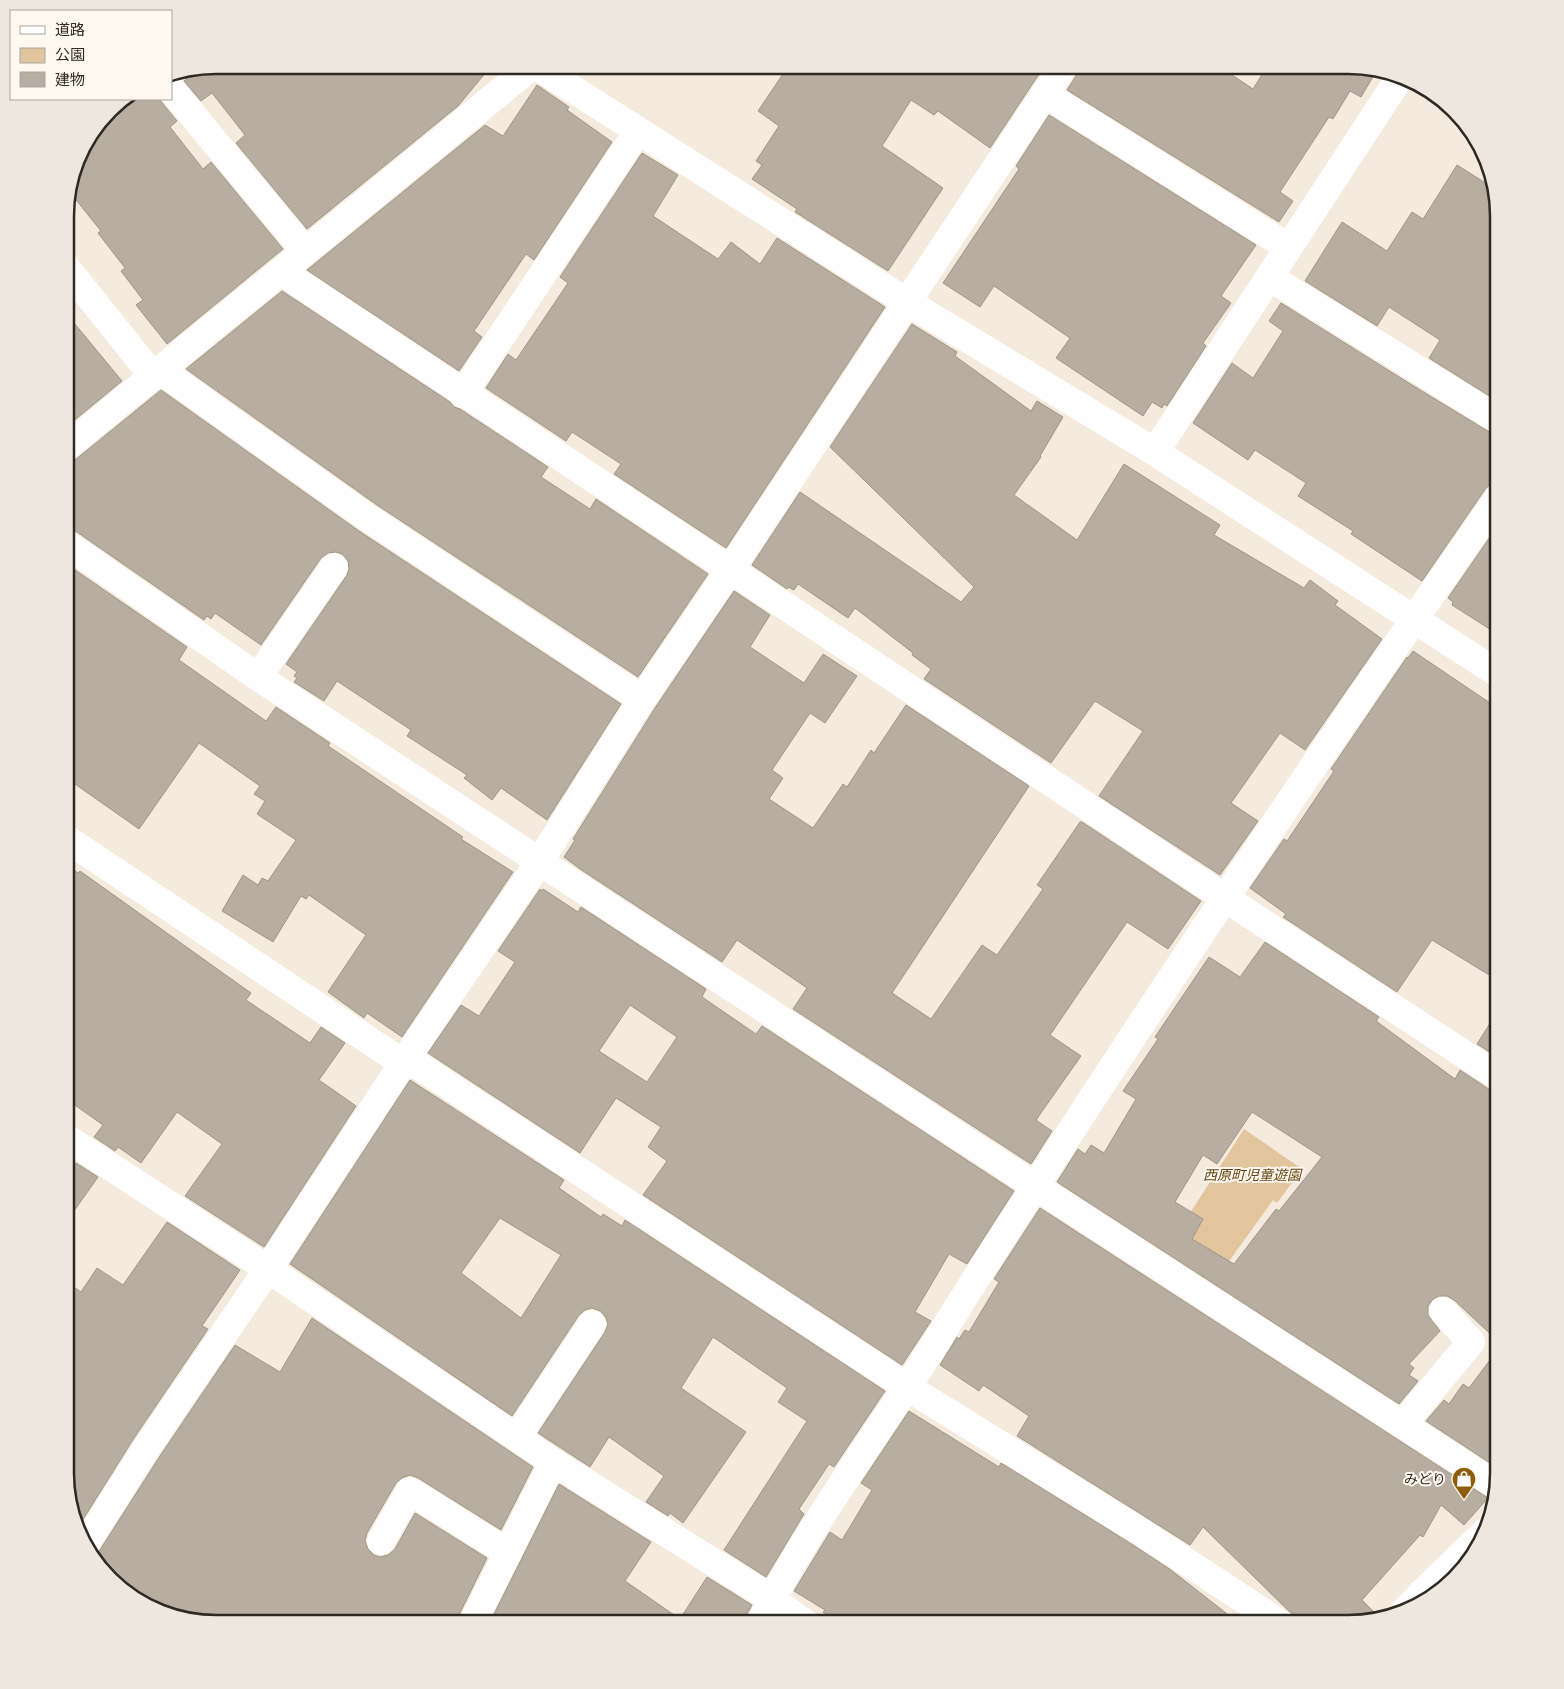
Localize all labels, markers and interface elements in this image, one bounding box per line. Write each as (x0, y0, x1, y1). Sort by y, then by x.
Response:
legend (10, 10, 172, 100)
text: 道路 (55, 20, 85, 39)
text: 公園 (55, 45, 85, 64)
text: 建物 (55, 70, 85, 89)
park label: 西原町児童遊園 (1203, 1166, 1303, 1184)
shop icon: みどり (1451, 1466, 1477, 1500)
place label: みどり (1404, 1470, 1446, 1488)

